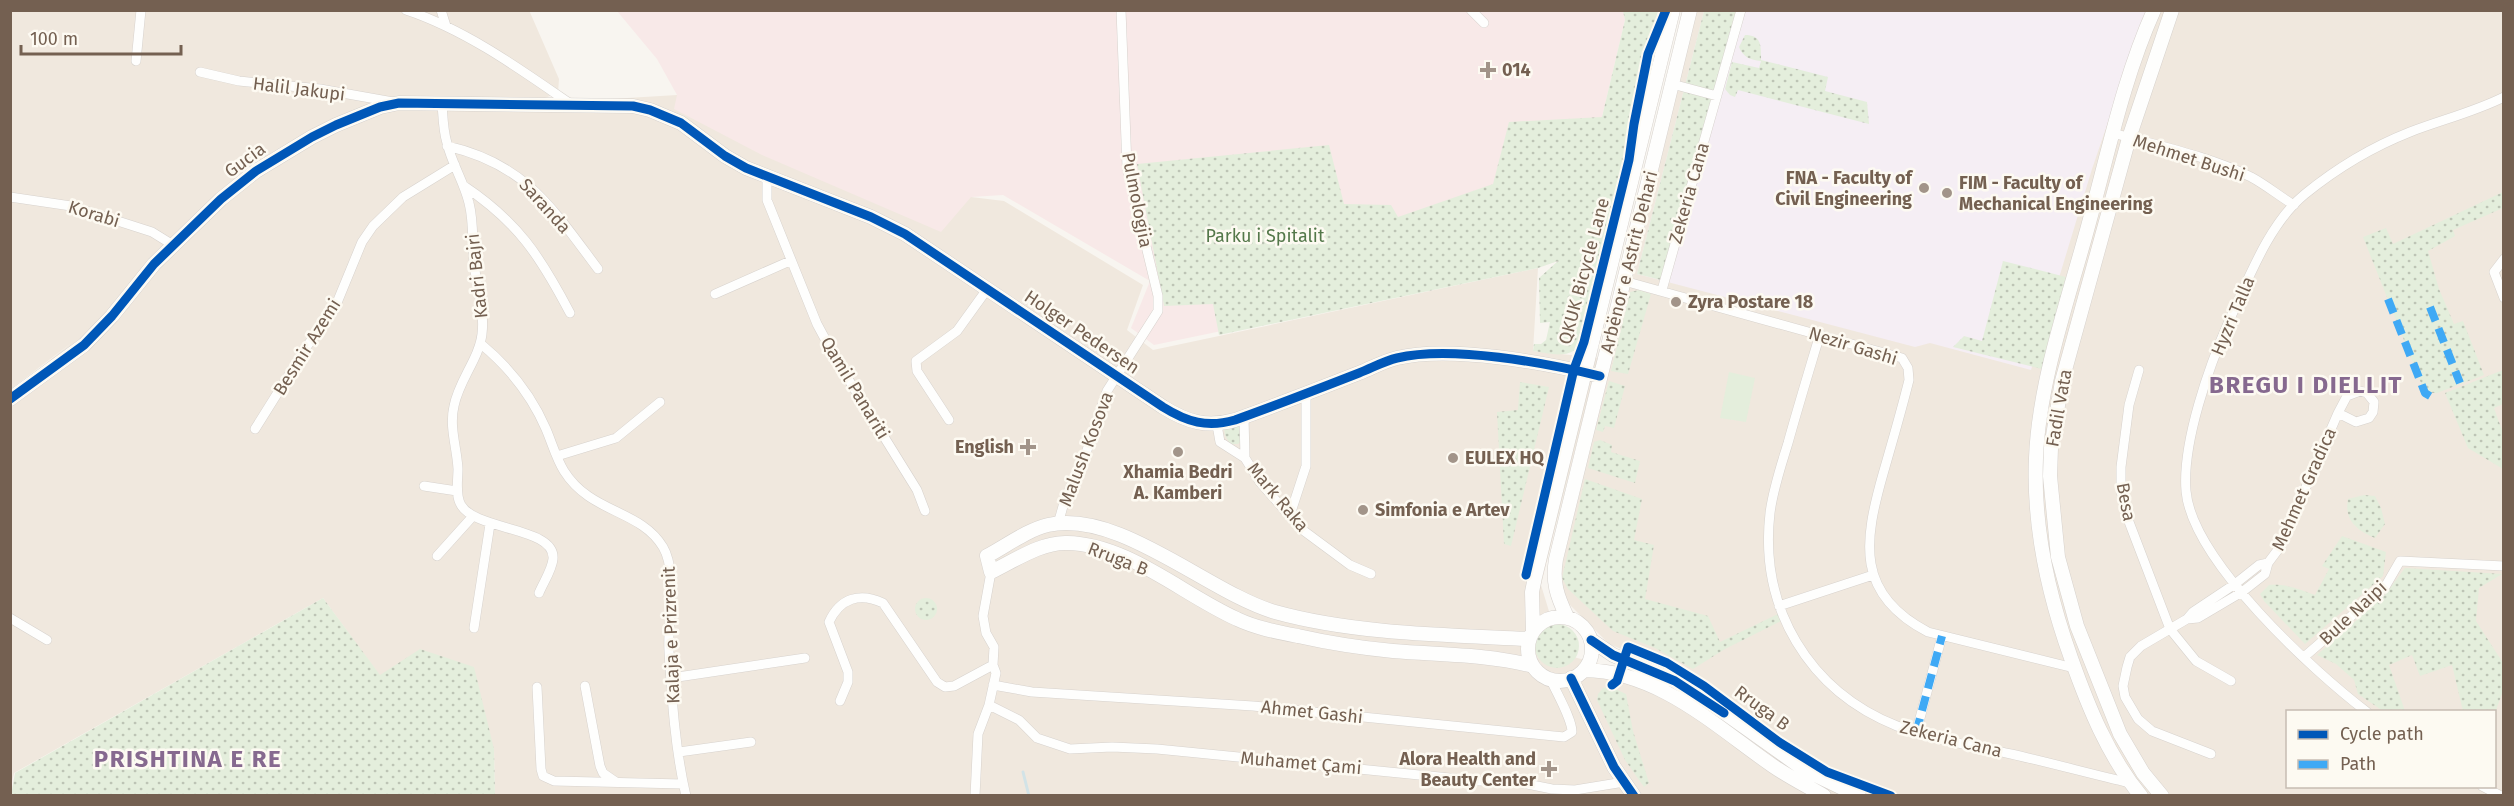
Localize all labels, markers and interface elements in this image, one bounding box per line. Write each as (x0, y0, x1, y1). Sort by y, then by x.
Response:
scale bar (21, 18, 182, 56)
text: 100 m (30, 28, 78, 50)
place label: 014 (1502, 59, 1531, 81)
marker: 014 (1479, 61, 1497, 79)
street label: Halil Jakupi (252, 72, 346, 106)
street label: Mehmet Bushi (2130, 130, 2248, 186)
street label: Gucia (220, 138, 270, 182)
street label: Zekeria Cana (1664, 140, 1714, 246)
street label: Pulmologjia (1117, 150, 1157, 250)
place label: FNA - Faculty of Civil Engineering (1775, 167, 1914, 210)
street label: Arbënor e Astrit Dehari (1596, 168, 1662, 356)
place label: FIM - Faculty of Mechanical Engineering (1959, 172, 2153, 215)
street label: Saranda (514, 174, 576, 238)
marker: FNA - Faculty of Civil Engineering (1917, 181, 1931, 195)
marker: FIM - Faculty of Mechanical Engineering (1940, 186, 1954, 200)
street label: QKUK Bicycle Lane (1554, 195, 1614, 347)
street label: Korabi (66, 196, 122, 232)
park label: Parku i Spitalit (1206, 225, 1325, 247)
street label: Kadri Bajri (462, 232, 492, 320)
street label: Hyzri Talla (2206, 273, 2260, 359)
street label: Holger Pedersen (1020, 285, 1144, 379)
place label: Zyra Postare 18 (1688, 291, 1813, 313)
street label: Besmir Azemi (269, 295, 345, 399)
marker: Zyra Postare 18 (1669, 295, 1683, 309)
street label: Nezir Gashi (1806, 322, 1900, 370)
street label: Qamil Panariti (816, 333, 894, 443)
street label: Fadil Vata (2041, 367, 2077, 449)
district label: BREGU I DIELLIT (2209, 371, 2403, 399)
street label: Malush Kosova (1054, 388, 1118, 510)
street label: Mehmet Gradica (2267, 424, 2341, 554)
place label: English (955, 436, 1014, 458)
marker: English (1019, 438, 1037, 456)
marker: Xhamia Bedri A. Kamberi (1171, 445, 1185, 459)
place label: EULEX HQ (1465, 447, 1545, 469)
marker: EULEX HQ (1446, 451, 1460, 465)
street label: Mark Raka (1243, 458, 1313, 536)
place label: Xhamia Bedri A. Kamberi (1122, 461, 1233, 504)
street label: Besa (2112, 481, 2140, 523)
place label: Simfonia e Artev (1375, 499, 1510, 521)
marker: Simfonia e Artev (1356, 503, 1370, 517)
street label: Rruga B (1085, 537, 1151, 581)
street label: Kalaja e Prizrenit (658, 565, 684, 704)
street label: Bule Naipi (2315, 576, 2391, 650)
street label: Rruga B (1730, 681, 1794, 735)
street label: Ahmet Gashi (1260, 696, 1364, 728)
legend (2286, 710, 2496, 788)
street label: Zekeria Cana (1898, 716, 2004, 762)
text: Cycle path (2340, 723, 2424, 745)
district label: PRISHTINA E RE (94, 745, 282, 773)
street label: Muhamet Çami (1240, 747, 1362, 779)
place label: Alora Health and Beauty Center (1398, 748, 1537, 791)
text: Path (2340, 753, 2376, 775)
marker: Alora Health and Beauty Center (1540, 760, 1558, 778)

